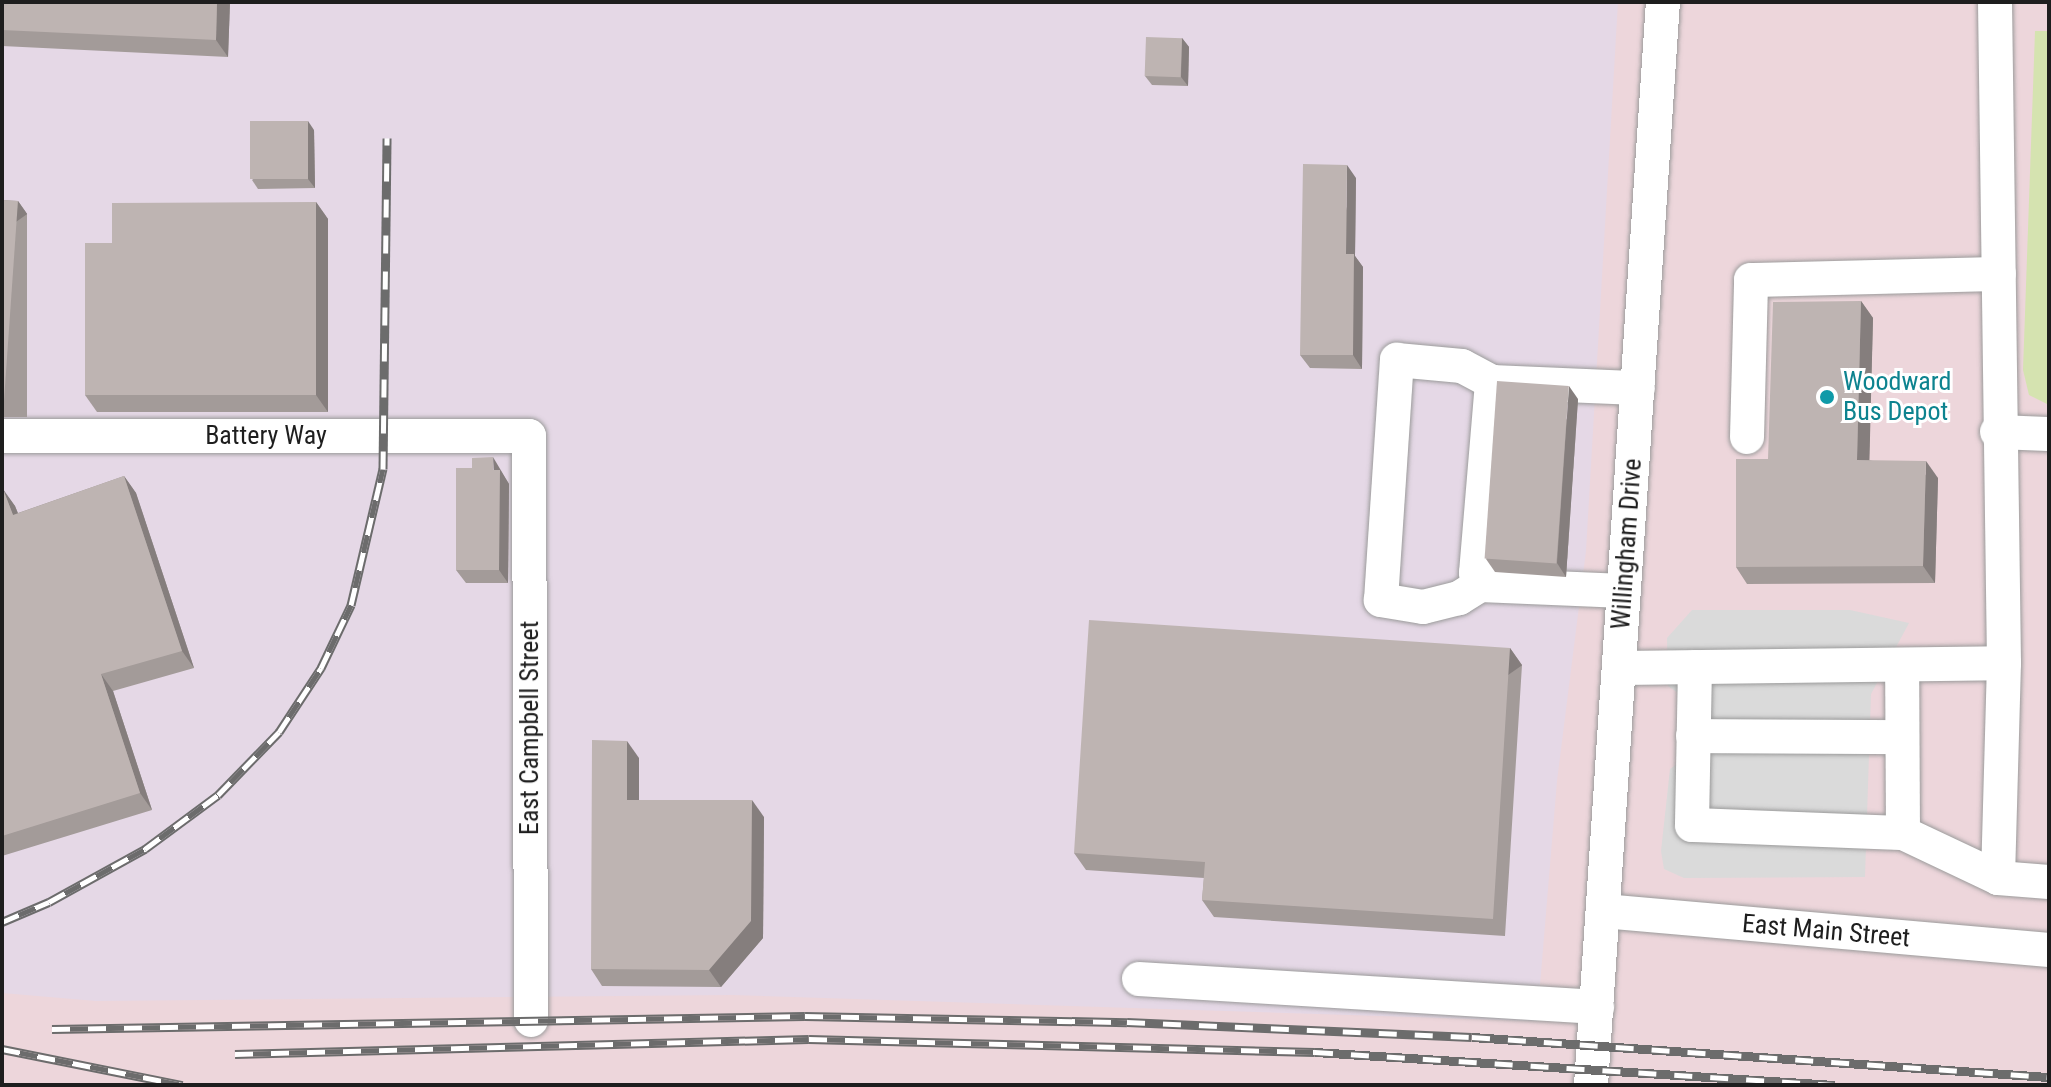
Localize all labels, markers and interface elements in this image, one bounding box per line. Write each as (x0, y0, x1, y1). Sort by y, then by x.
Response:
place label: Woodward Bus Depot (1843, 366, 1951, 428)
marker: Woodward Bus Depot (1818, 388, 1836, 406)
street label: Battery Way (205, 420, 327, 452)
street label: Willingham Drive (1605, 457, 1649, 631)
street label: East Campbell Street (514, 621, 546, 835)
street label: East Main Street (1741, 908, 1911, 954)

